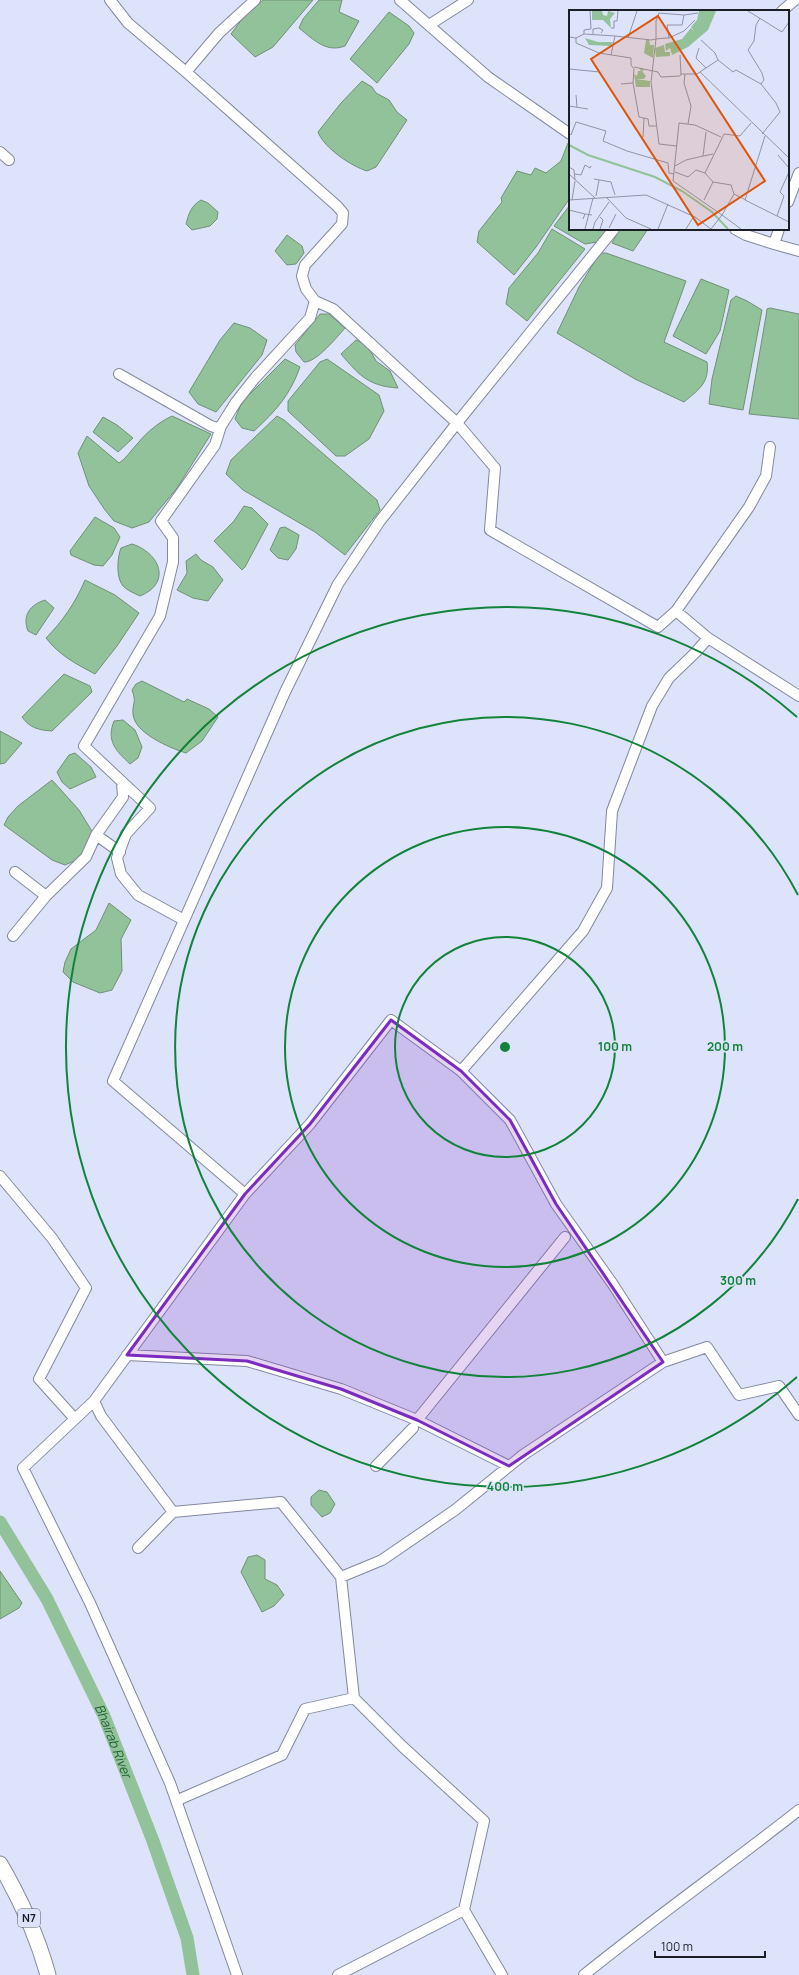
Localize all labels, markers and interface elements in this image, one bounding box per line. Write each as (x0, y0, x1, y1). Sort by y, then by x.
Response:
inset map (569, 10, 789, 230)
text: 100 m (598, 1038, 632, 1055)
text: 200 m (707, 1038, 743, 1055)
centre of rings (498, 1040, 512, 1054)
text: 300 m (720, 1272, 756, 1289)
text: 400 m (487, 1478, 523, 1495)
water label: Bhairab River (91, 1701, 137, 1783)
road number: N7 (18, 1909, 40, 1927)
scale bar (655, 1933, 765, 1959)
text: 100 m (661, 1938, 693, 1955)

